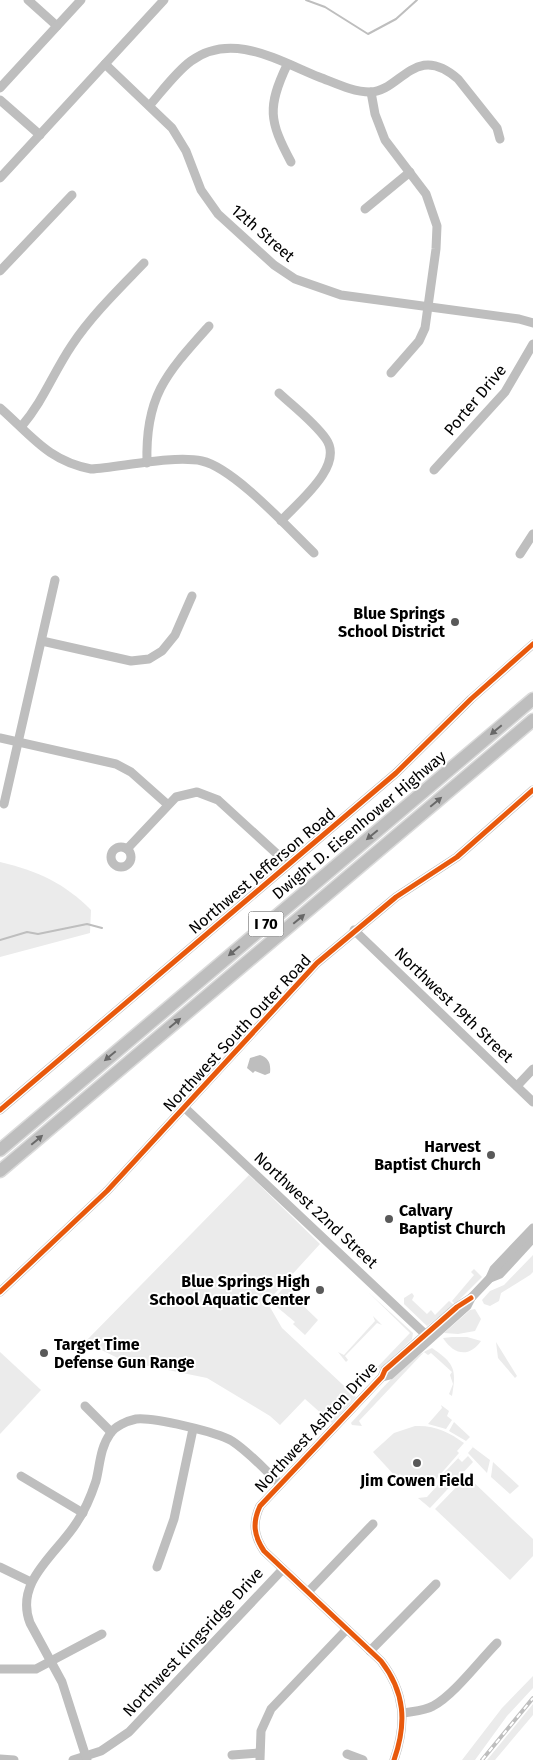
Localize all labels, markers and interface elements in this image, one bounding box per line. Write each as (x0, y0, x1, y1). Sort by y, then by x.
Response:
street label: 12th Street (227, 200, 299, 266)
street label: Porter Drive (440, 361, 510, 439)
place label: Blue Springs School District (338, 604, 446, 641)
marker: Blue Springs School District (449, 616, 461, 628)
one-way arrow (490, 724, 502, 736)
street label: Dwight D. Eisenhower Highway (268, 747, 450, 903)
one-way arrow (429, 797, 442, 808)
street label: Northwest Jefferson Road (185, 804, 339, 938)
one-way arrow (366, 829, 378, 841)
road number: I 70 (248, 912, 284, 936)
one-way arrow (292, 913, 305, 924)
street label: Northwest 19th Street (391, 943, 517, 1067)
one-way arrow (228, 946, 241, 957)
street label: Northwest South Outer Road (159, 950, 315, 1116)
one-way arrow (168, 1018, 181, 1029)
one-way arrow (104, 1051, 117, 1062)
one-way arrow (31, 1134, 44, 1145)
place label: Harvest Baptist Church (374, 1137, 482, 1174)
street label: Northwest 22nd Street (250, 1148, 382, 1272)
marker: Harvest Baptist Church (485, 1149, 497, 1161)
place label: Calvary Baptist Church (399, 1201, 506, 1238)
marker: Calvary Baptist Church (383, 1213, 395, 1225)
place label: Blue Springs High School Aquatic Center (150, 1272, 311, 1309)
marker: Blue Springs High School Aquatic Center (314, 1284, 326, 1296)
place label: Target Time Defense Gun Range (54, 1335, 195, 1372)
marker: Target Time Defense Gun Range (38, 1347, 50, 1359)
street label: Northwest Ashton Drive (251, 1358, 381, 1496)
marker: Jim Cowen Field (411, 1457, 423, 1469)
place label: Jim Cowen Field (359, 1471, 474, 1490)
street label: Northwest Kingsridge Drive (119, 1563, 267, 1721)

